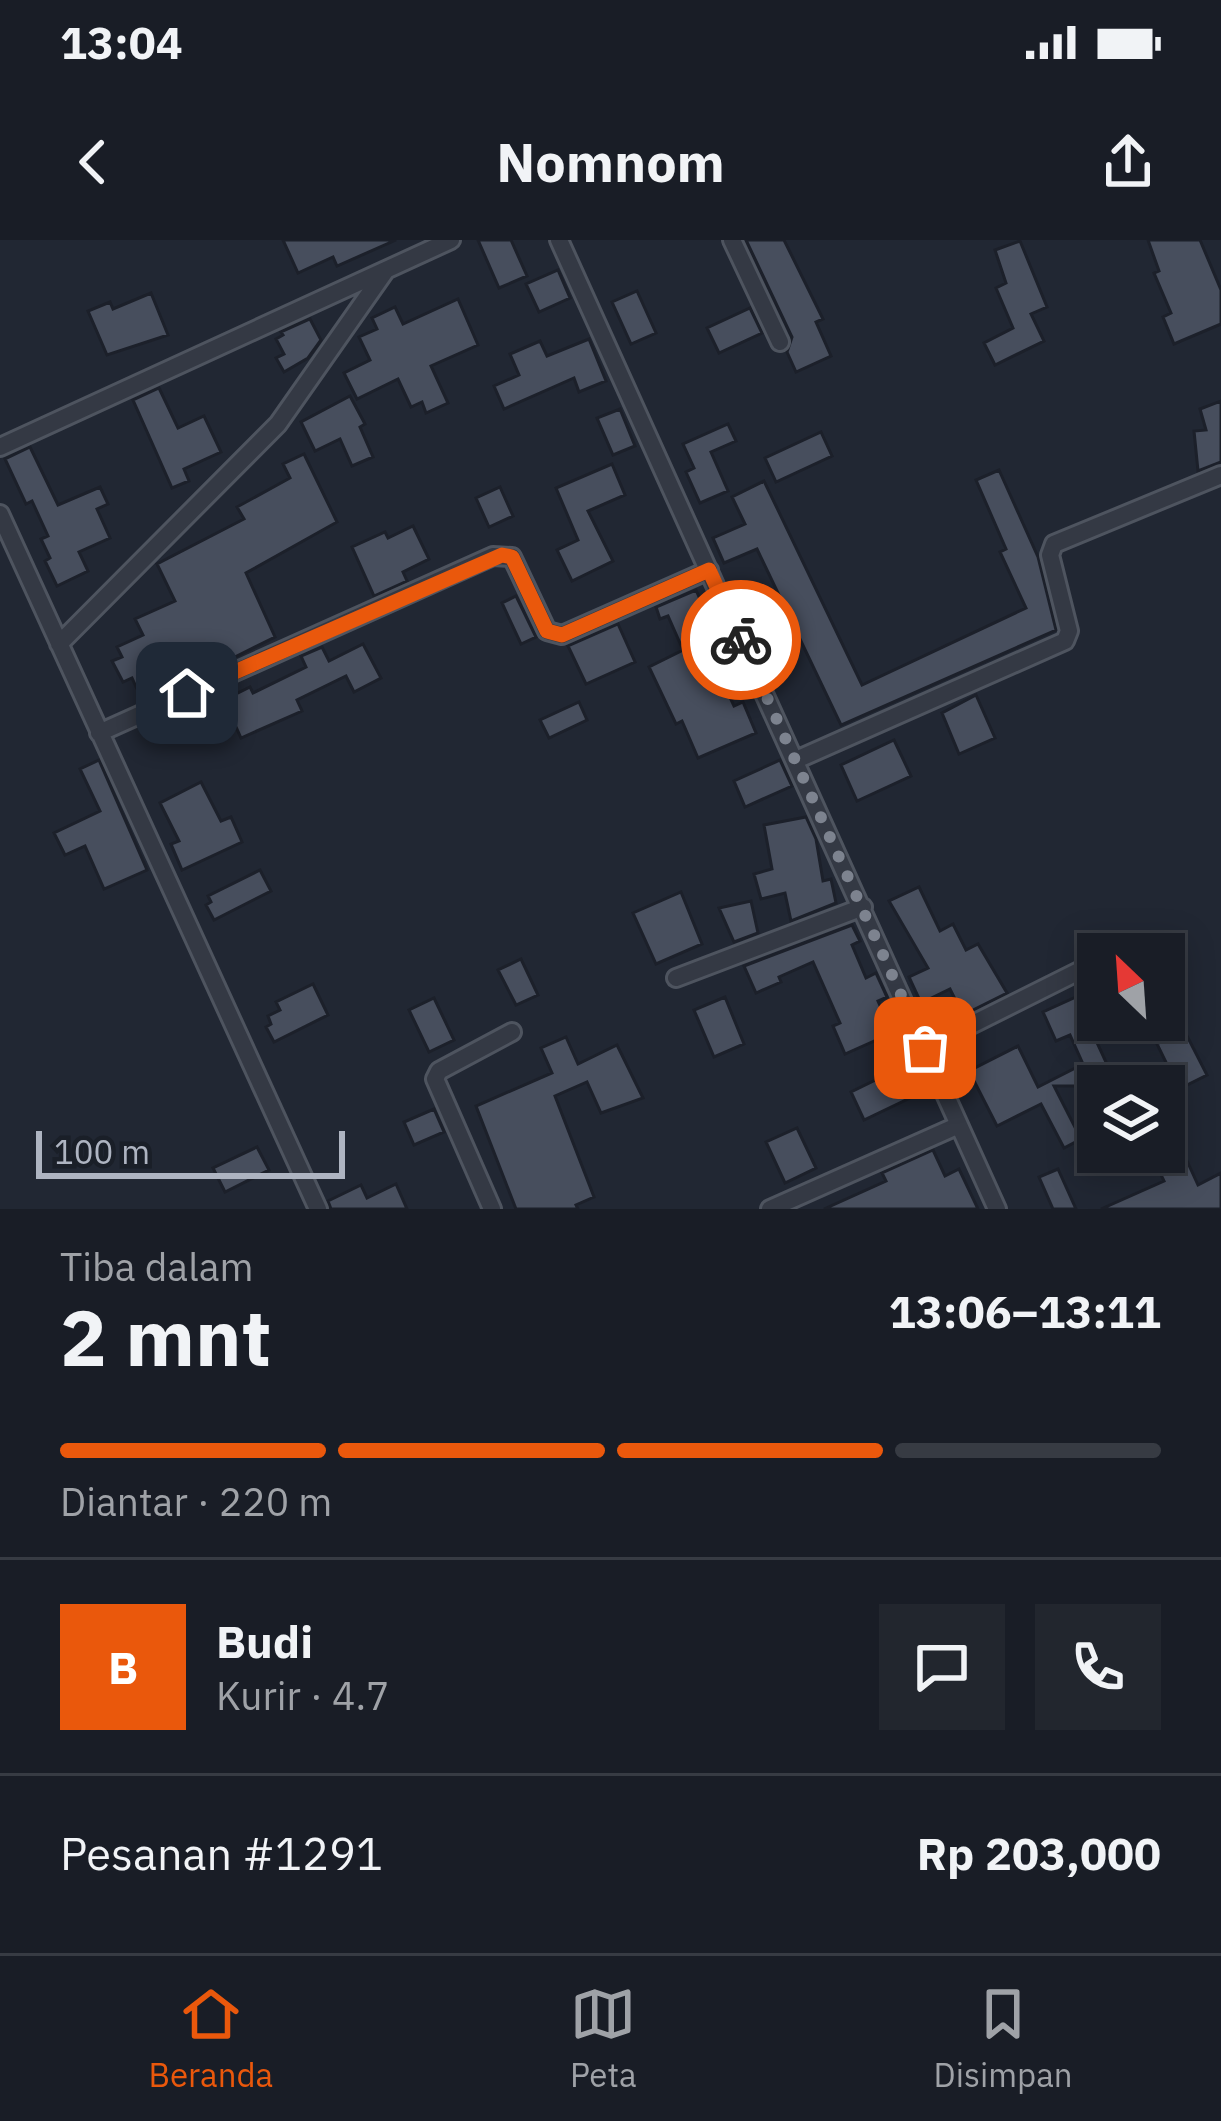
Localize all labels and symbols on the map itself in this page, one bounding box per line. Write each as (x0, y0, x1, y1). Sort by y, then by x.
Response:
courier (681, 580, 801, 700)
pin (136, 642, 238, 744)
north arrow (1077, 933, 1185, 1041)
pin (874, 997, 976, 1099)
scale bar (36, 1125, 345, 1178)

